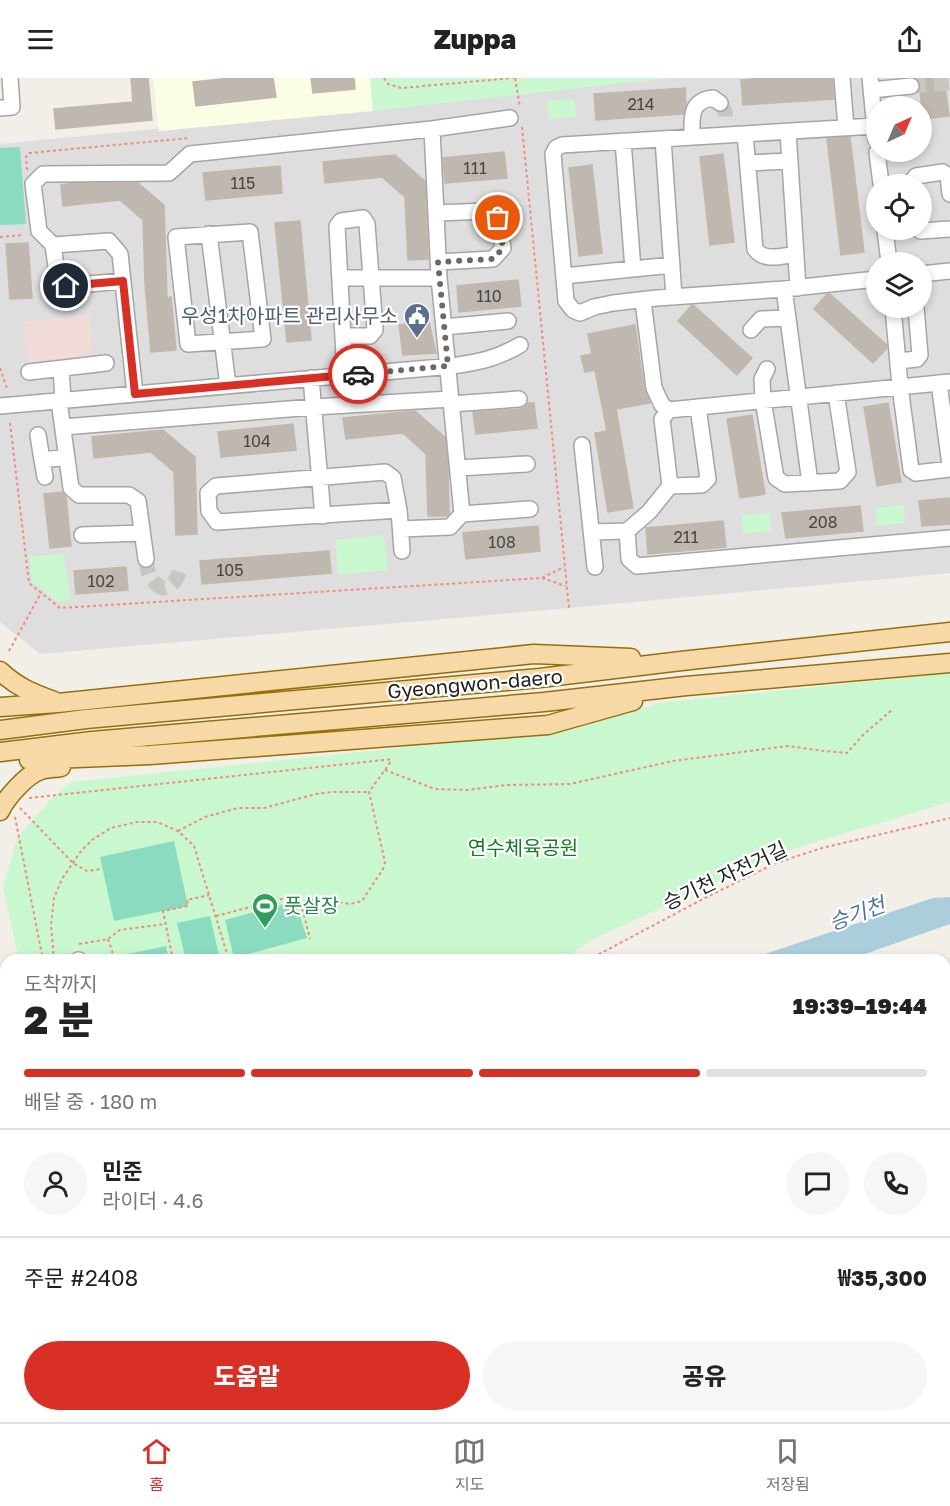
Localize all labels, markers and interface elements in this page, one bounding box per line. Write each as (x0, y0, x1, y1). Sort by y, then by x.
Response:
icon: menu (24, 23, 57, 56)
text: Zuppa (434, 23, 516, 55)
icon: share (893, 23, 926, 56)
house number: 214 (628, 94, 654, 114)
north arrow (866, 96, 932, 162)
map controls (866, 96, 932, 318)
house number: 111 (463, 158, 487, 178)
house number: 115 (231, 173, 255, 193)
button: locate (866, 174, 932, 240)
pin (472, 192, 523, 243)
icon: bag (481, 201, 514, 234)
button: layers (866, 252, 932, 318)
pin (40, 260, 91, 311)
icon: home (49, 269, 82, 302)
house number: 110 (476, 286, 502, 306)
public building icon: 우성1차아파트 관리사무소 (402, 301, 432, 339)
place label: 우성1차아파트 관리사무소 (181, 303, 398, 327)
courier (328, 344, 388, 404)
icon: car (342, 358, 375, 391)
house number: 104 (243, 431, 271, 451)
house number: 208 (809, 512, 837, 532)
house number: 211 (674, 527, 699, 547)
house number: 108 (488, 532, 516, 552)
house number: 105 (217, 560, 243, 580)
house number: 102 (88, 571, 114, 591)
street label: Gyeongwon-daero (386, 663, 564, 703)
park label: 연수체육공원 (468, 835, 578, 859)
street label: 승기천 자전거길 (659, 836, 790, 914)
water label: 승기천 (825, 890, 891, 935)
sports icon: 풋살장 (250, 891, 280, 929)
place label: 풋살장 (284, 893, 339, 917)
text: 도착까지 (24, 971, 98, 995)
text: 19:39–19:44 (793, 992, 927, 1019)
text: 2 분 (24, 996, 94, 1043)
text: 배달 중 · 180 m (24, 1089, 157, 1113)
button: person (24, 1152, 87, 1215)
button: chat (786, 1152, 849, 1215)
button: phone (864, 1152, 927, 1215)
text: 민준 (102, 1157, 142, 1184)
text: 라이더 · 4.6 (102, 1188, 204, 1212)
text: 주문 #2408 (24, 1264, 138, 1291)
text: ₩35,300 (838, 1264, 927, 1291)
button: 도움말 (24, 1341, 470, 1410)
button: 공유 (482, 1341, 927, 1410)
tab: 홈 (140, 1435, 173, 1495)
tab: 지도 (453, 1435, 486, 1495)
tab: 저장됨 (766, 1435, 810, 1495)

